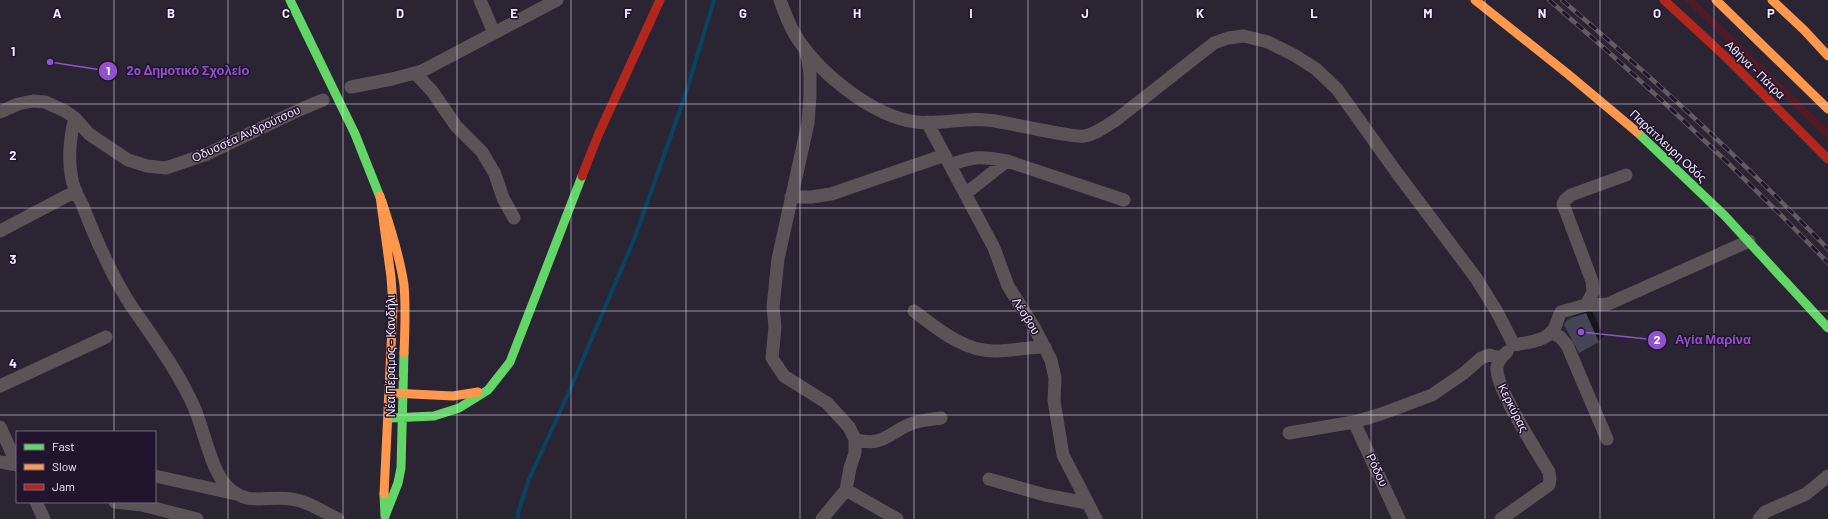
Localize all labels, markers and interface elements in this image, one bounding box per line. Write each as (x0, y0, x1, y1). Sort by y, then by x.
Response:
text: A (53, 5, 62, 21)
text: B (167, 5, 175, 21)
text: C (282, 5, 290, 21)
text: D (396, 5, 404, 21)
text: E (510, 5, 518, 21)
text: F (624, 5, 632, 21)
text: G (739, 5, 747, 21)
text: H (853, 5, 861, 21)
text: I (969, 5, 973, 21)
text: J (1081, 5, 1089, 21)
text: K (1196, 5, 1204, 21)
text: L (1310, 5, 1318, 21)
text: M (1423, 5, 1433, 21)
text: N (1538, 5, 1546, 21)
text: O (1653, 5, 1661, 21)
text: P (1767, 5, 1775, 21)
street label: Αθήνα - Πάτρα (1722, 37, 1789, 102)
text: 1 (11, 43, 15, 59)
callout: 2o Δημοτικό Σχολείο (98, 58, 257, 83)
text: 2o Δημοτικό Σχολείο (127, 62, 249, 78)
text: 1 (106, 63, 110, 77)
street label: Οδυσσέα Ανδρούτσου (189, 102, 302, 165)
street label: Παράπλευρη Οδός (1627, 106, 1710, 185)
text: 2 (9, 147, 17, 163)
text: 3 (9, 251, 17, 267)
street label: Νέα Πέραμος - Κανδήλι (383, 294, 398, 417)
street label: Λέσβου (1009, 294, 1044, 337)
callout: Αγία Μαρίνα (1647, 327, 1759, 352)
text: Αγία Μαρίνα (1675, 331, 1751, 347)
text: 2 (1654, 332, 1661, 346)
text: 4 (9, 355, 17, 371)
street label: Κερκύρας (1495, 381, 1532, 435)
legend (16, 431, 156, 503)
text: Fast (52, 439, 75, 453)
street label: Ρόδου (1364, 451, 1392, 488)
text: Slow (52, 459, 77, 473)
text: Jam (52, 479, 75, 493)

